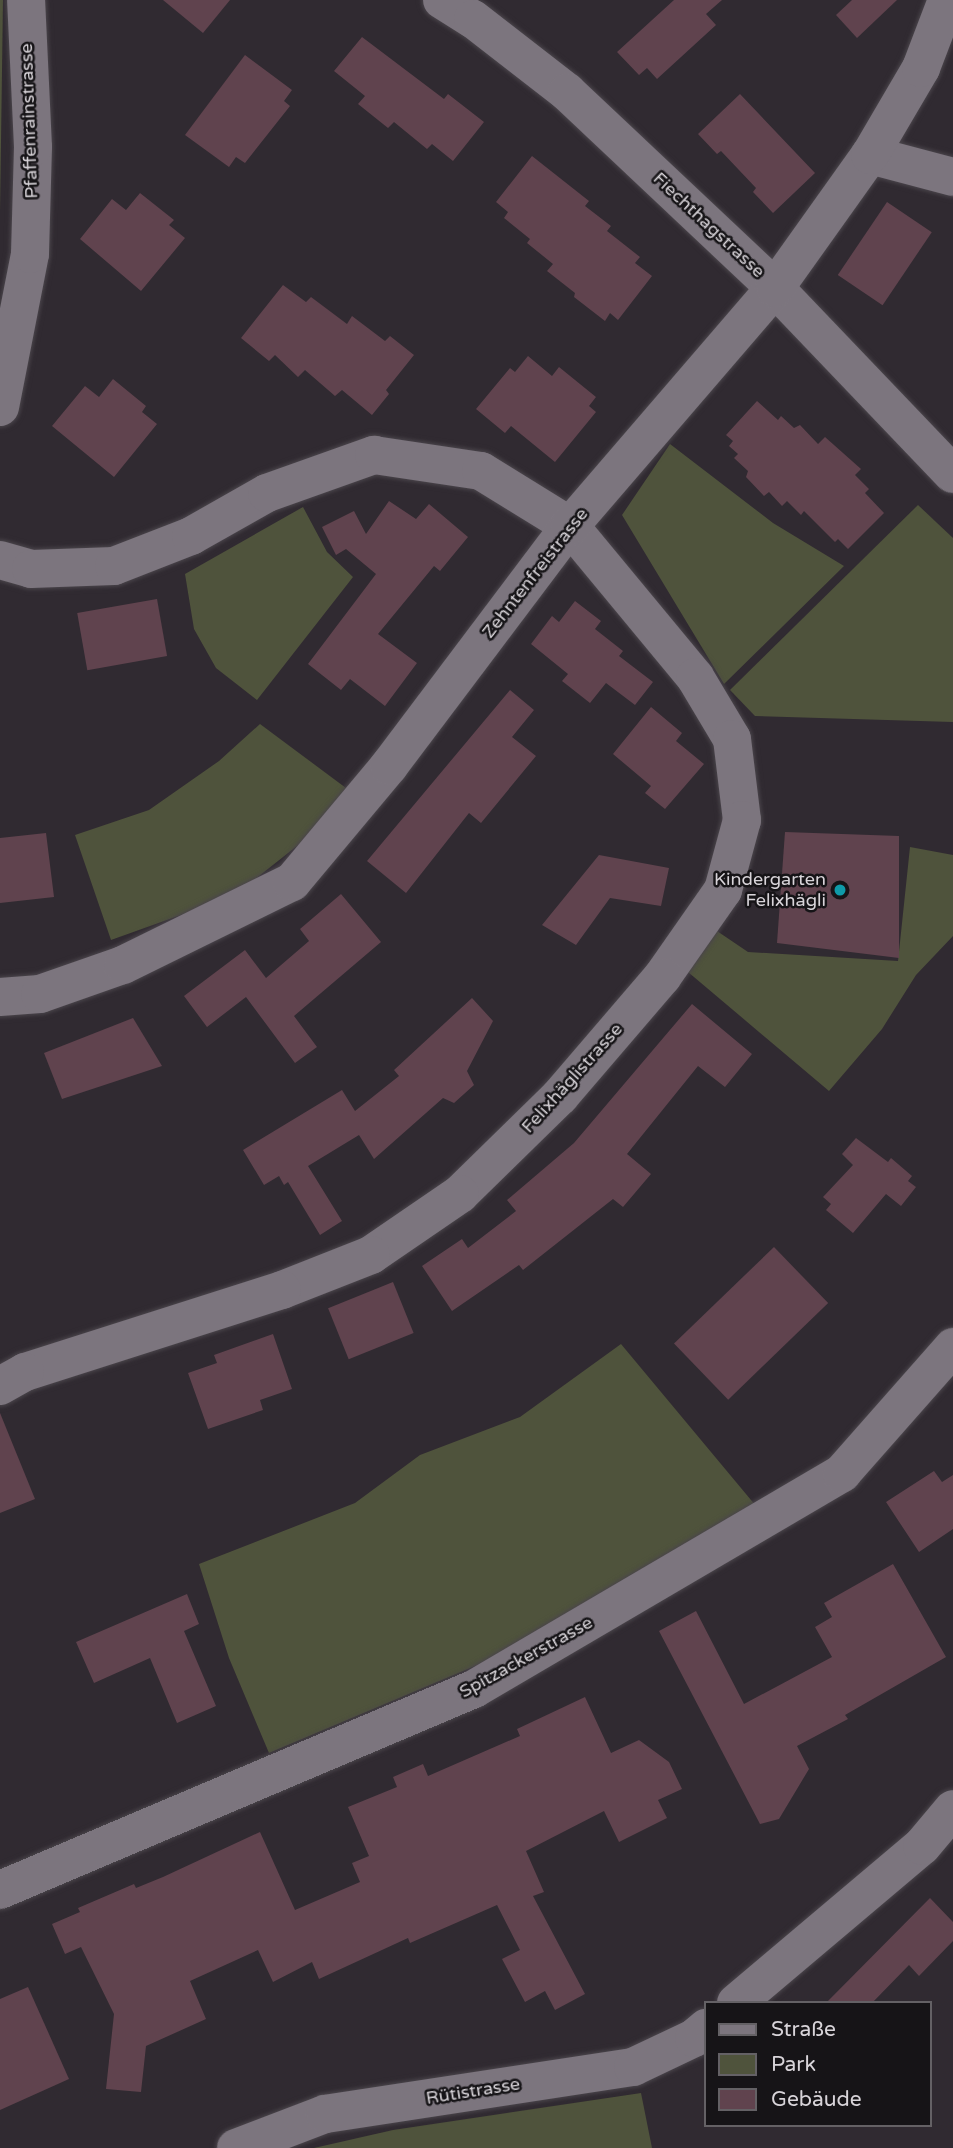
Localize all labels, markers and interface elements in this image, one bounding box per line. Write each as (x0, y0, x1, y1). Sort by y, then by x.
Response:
street label: Pfaffenrainstrasse (15, 43, 43, 199)
street label: Fiechthagstrasse (649, 168, 769, 282)
street label: Zehntenfreistrasse (478, 504, 592, 642)
place label: Kindergarten Felixhägli (714, 869, 826, 912)
marker: Kindergarten Felixhägli (832, 882, 848, 898)
street label: Felixhäglistrasse (517, 1019, 627, 1137)
street label: Spitzackerstrasse (456, 1611, 596, 1703)
legend (704, 2001, 932, 2127)
text: Straße (771, 2017, 836, 2042)
text: Park (771, 2052, 816, 2077)
street label: Rütistrasse (424, 2073, 522, 2109)
text: Gebäude (771, 2087, 862, 2112)

